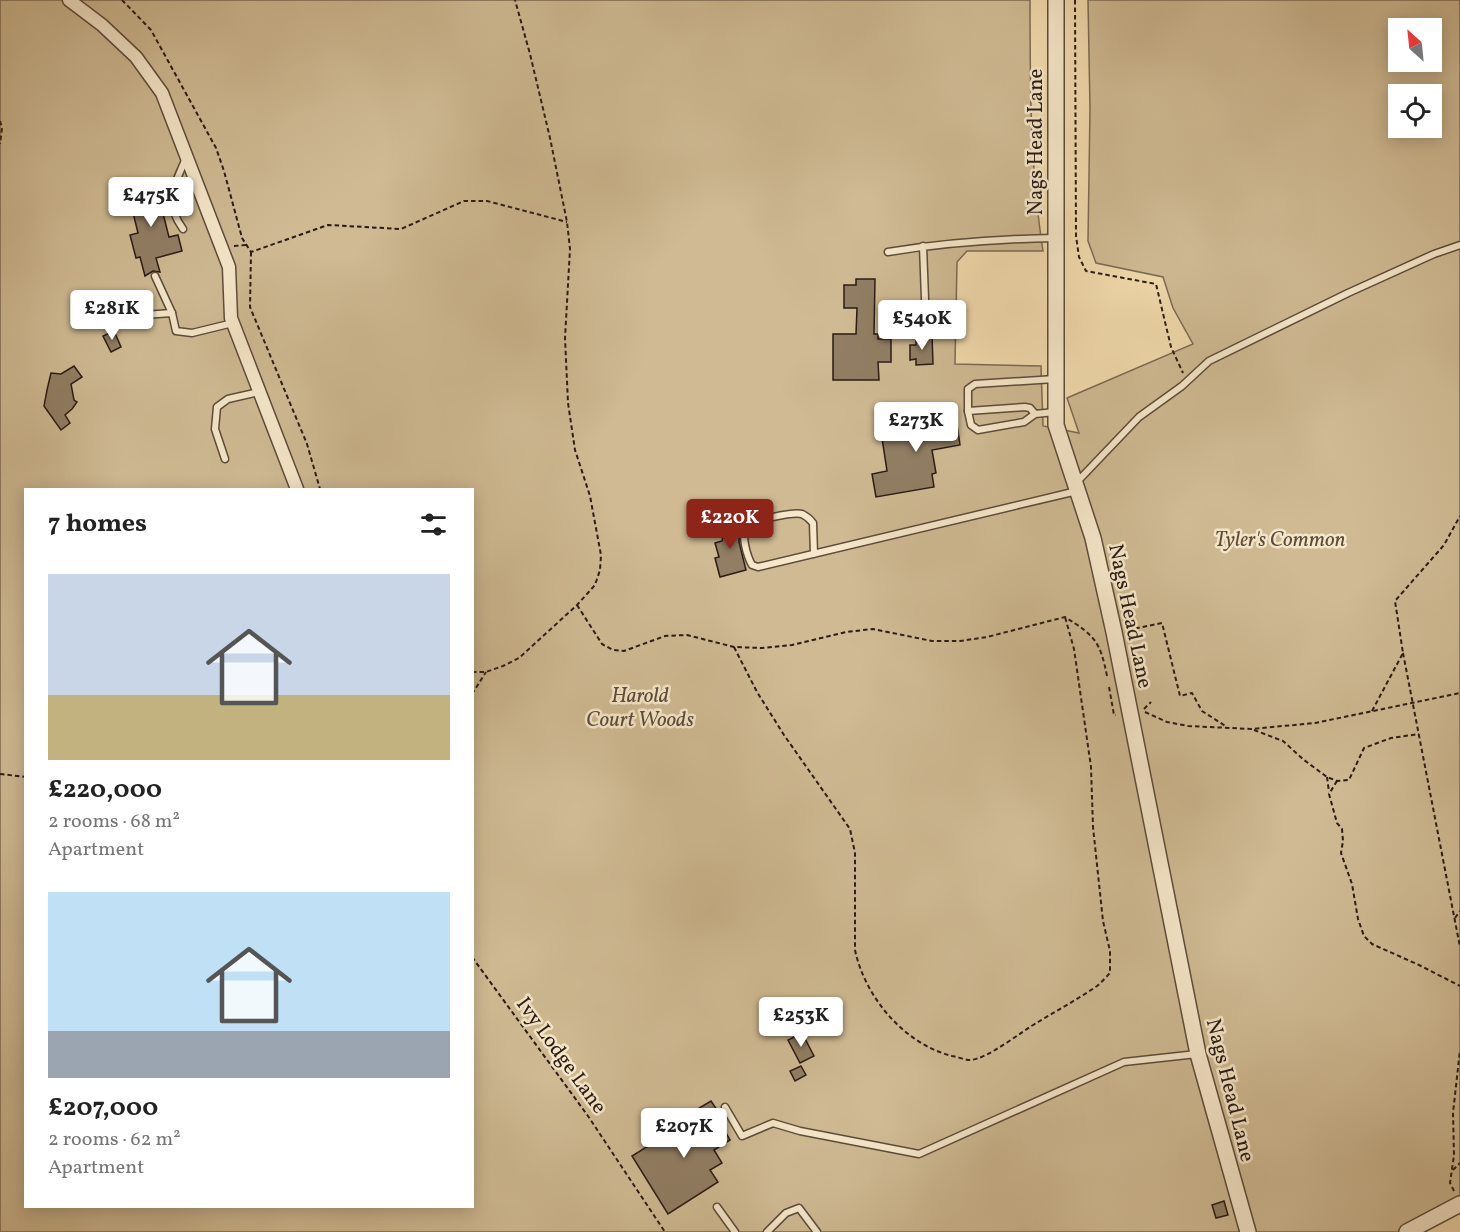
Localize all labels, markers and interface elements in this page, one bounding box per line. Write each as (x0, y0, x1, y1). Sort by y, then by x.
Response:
north arrow (1388, 18, 1442, 72)
map controls (1388, 18, 1442, 138)
street label: Nags Head Lane (1022, 68, 1051, 215)
button: locate (1388, 84, 1442, 138)
pin: £475K (109, 177, 193, 228)
text: £475K (122, 182, 180, 210)
pin: £281K (70, 290, 154, 341)
text: £281K (84, 295, 140, 323)
pin: £540K (880, 300, 964, 351)
text: £540K (892, 305, 952, 333)
pin: £273K (874, 402, 958, 453)
text: £273K (888, 407, 944, 435)
pin: £220K (688, 499, 772, 550)
text: £220K (700, 504, 760, 532)
text: 7 homes (48, 506, 147, 542)
icon: filters (417, 508, 450, 541)
park label: Tyler's Common (1215, 526, 1345, 555)
street label: Nags Head Lane (1100, 541, 1159, 691)
icon: home (195, 613, 303, 721)
park label: Harold Court Woods (586, 682, 694, 735)
text: £220,000 (48, 772, 162, 808)
text: 2 rooms · 68 m² (48, 808, 180, 836)
text: Apartment (48, 836, 144, 864)
icon: home (195, 931, 303, 1039)
street label: Ivy Lodge Lane (509, 992, 613, 1120)
pin: £253K (759, 997, 843, 1048)
text: £253K (773, 1002, 829, 1030)
street label: Nags Head Lane (1198, 1016, 1261, 1165)
text: £207,000 (48, 1090, 158, 1126)
pin: £207K (642, 1108, 726, 1159)
text: £207K (655, 1113, 713, 1141)
text: 2 rooms · 62 m² (48, 1126, 181, 1154)
text: Apartment (48, 1154, 144, 1182)

